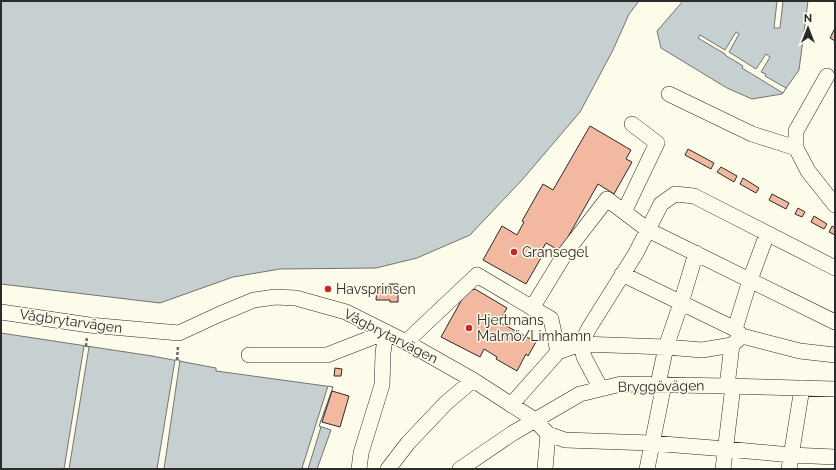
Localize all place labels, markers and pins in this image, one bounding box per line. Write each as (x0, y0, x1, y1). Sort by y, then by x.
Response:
place label: Gransegel (522, 244, 589, 260)
marker: Gransegel (509, 247, 519, 257)
place label: Havsprinsen (336, 281, 416, 297)
marker: Havsprinsen (323, 284, 333, 294)
place label: Hjertmans Malmö/Limhamn (477, 312, 591, 344)
marker: Hjertmans Malmö/Limhamn (464, 323, 474, 333)

